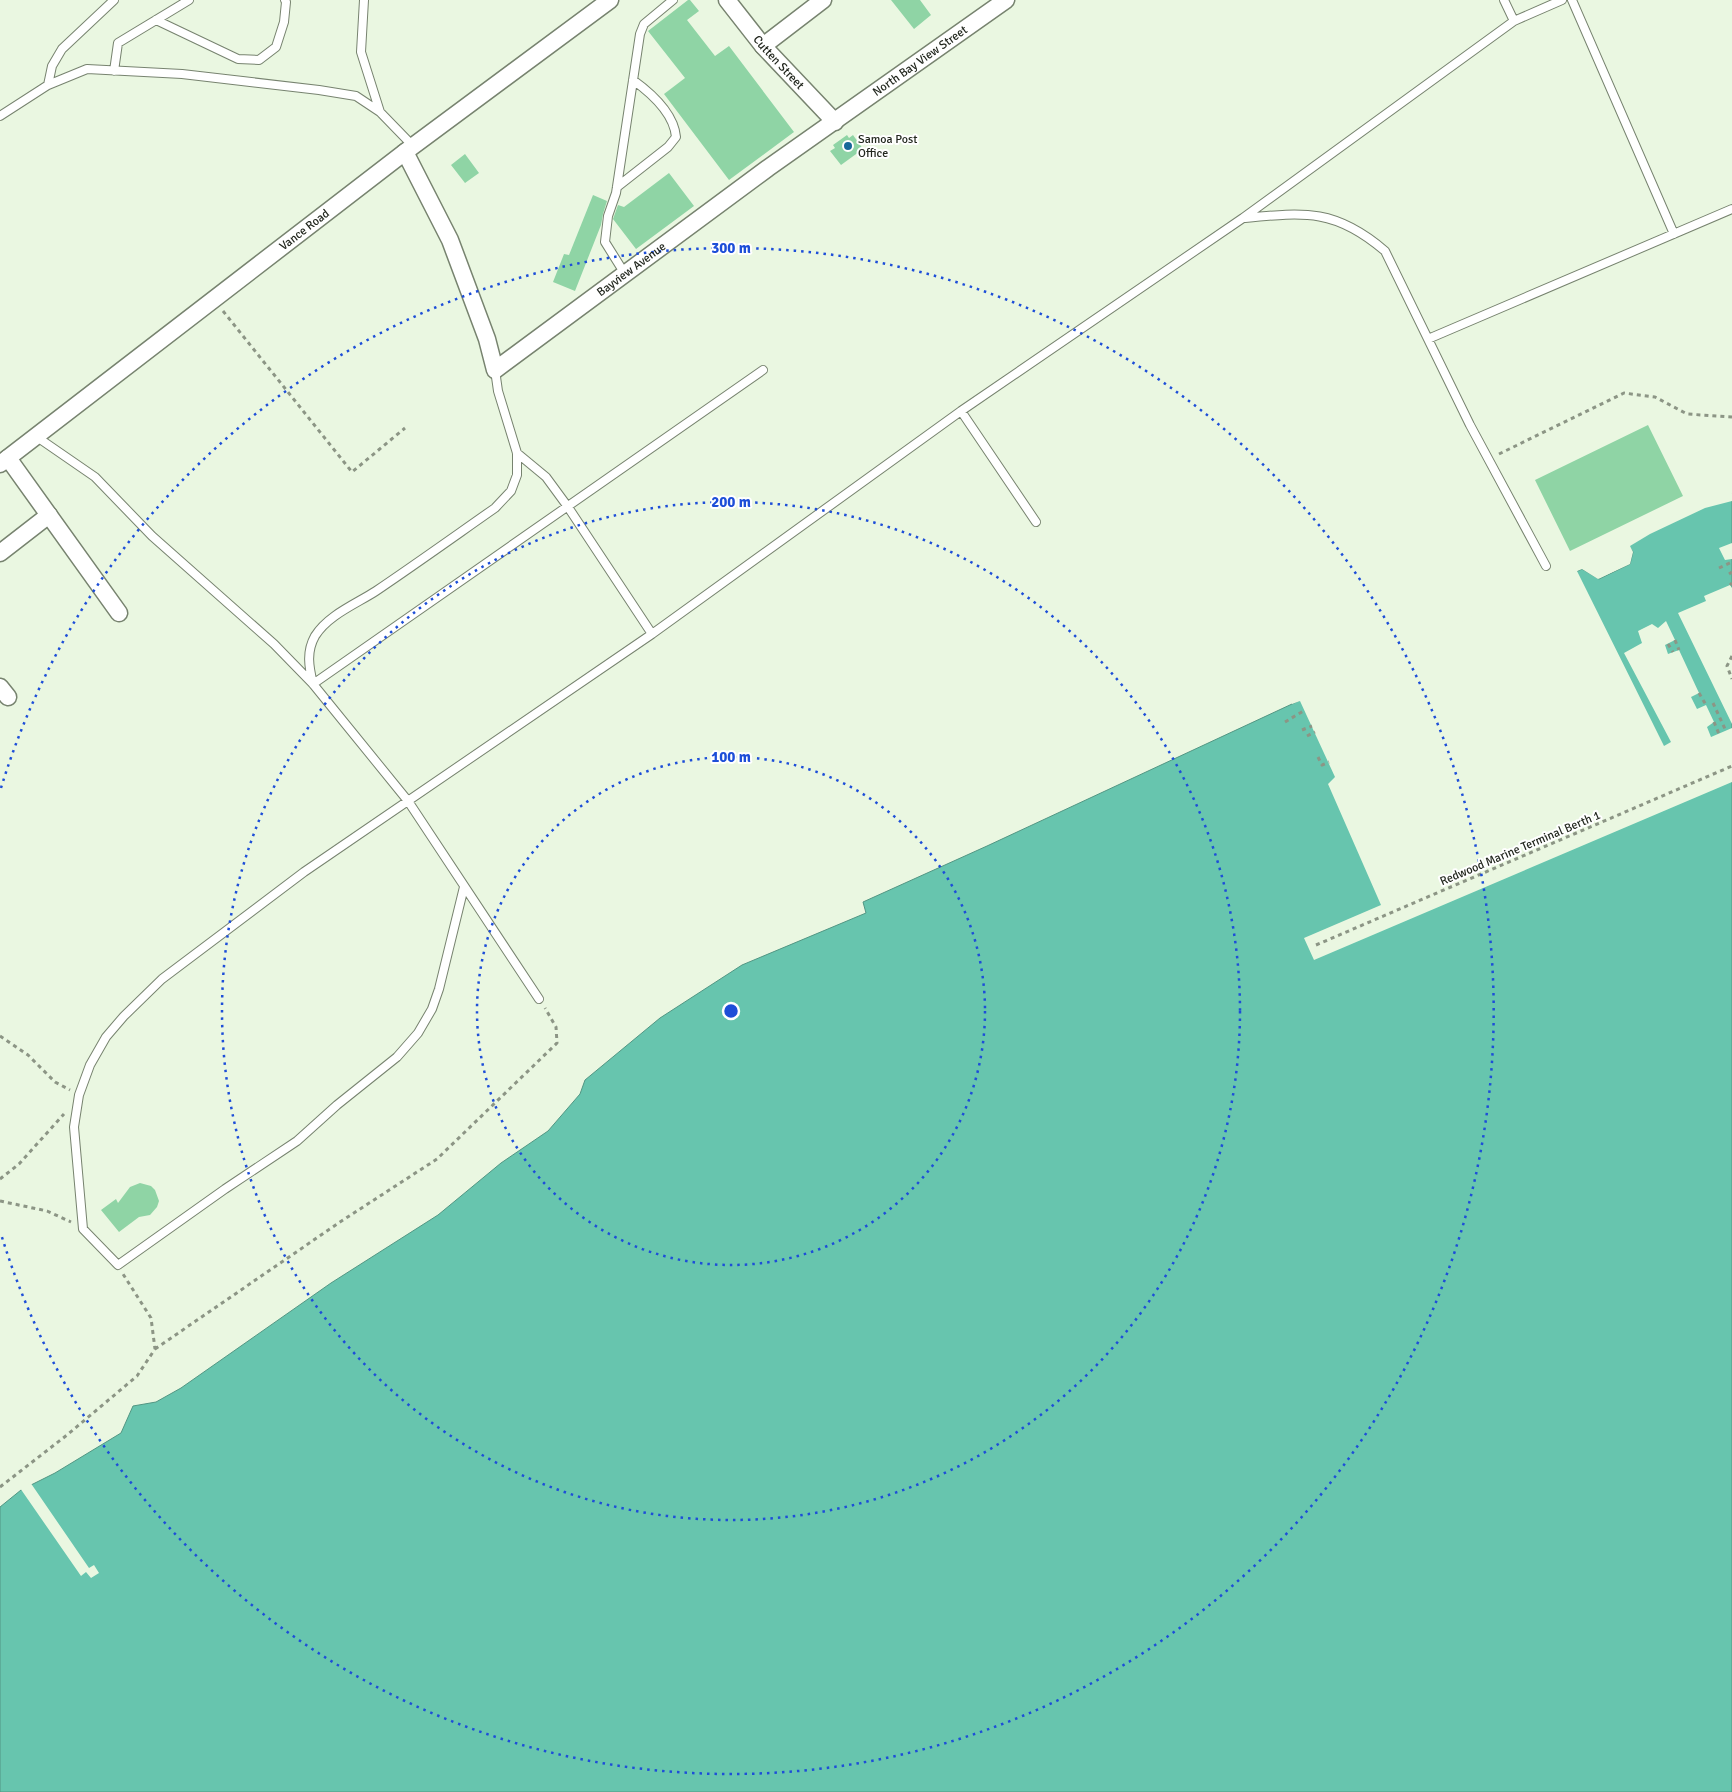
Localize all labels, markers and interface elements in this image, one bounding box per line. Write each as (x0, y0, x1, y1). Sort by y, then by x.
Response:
street label: North Bay View Street (870, 23, 970, 100)
street label: Cutten Street (749, 32, 807, 93)
place label: Samoa Post Office (858, 132, 917, 161)
marker: Samoa Post Office (842, 140, 854, 152)
street label: Vance Road (277, 206, 332, 254)
street label: Bayview Avenue (594, 239, 669, 300)
text: 300 m (711, 239, 751, 257)
text: 200 m (711, 493, 751, 511)
text: 100 m (711, 748, 751, 766)
street label: Redwood Marine Terminal Berth 1 (1438, 808, 1603, 889)
centre of rings (722, 1002, 740, 1020)

